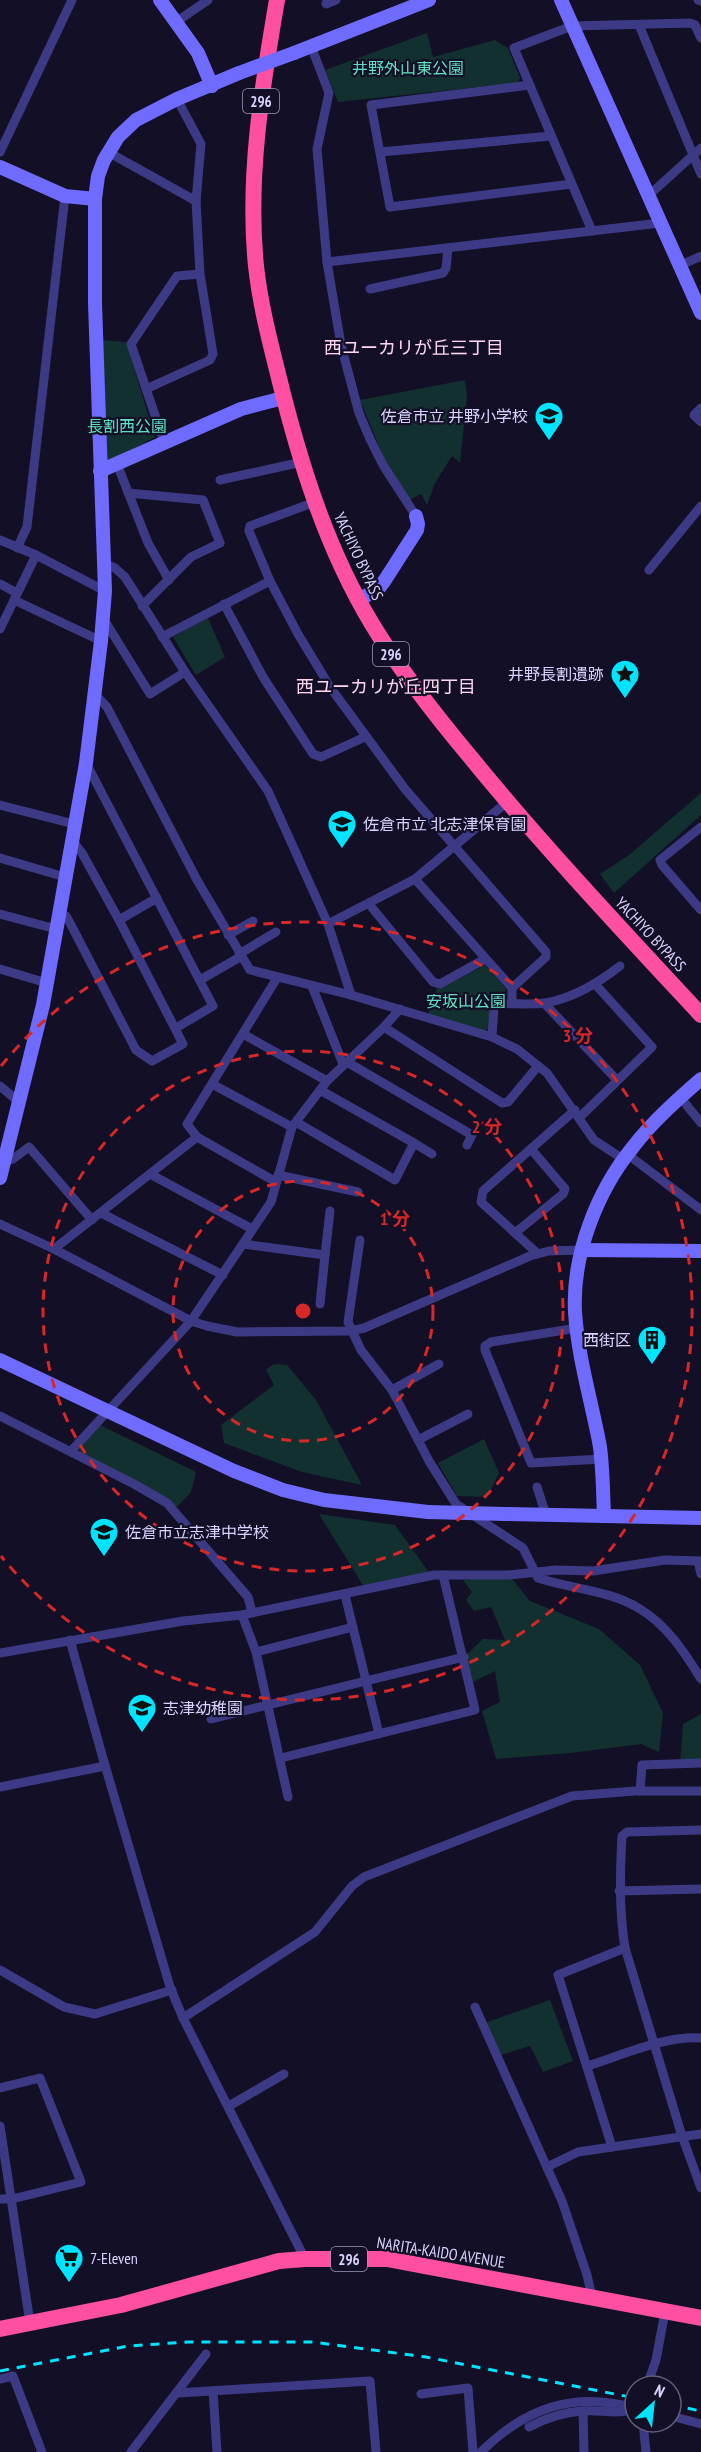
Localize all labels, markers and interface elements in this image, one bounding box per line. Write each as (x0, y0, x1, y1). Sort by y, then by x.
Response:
park label: 井野外山東公園 (352, 58, 464, 78)
road number: 296 (243, 89, 279, 113)
district label: 西ユーカリが丘三丁目 (324, 336, 504, 359)
school or university icon: 佐倉市立 井野小学校 (533, 400, 565, 442)
place label: 佐倉市立 井野小学校 (381, 406, 528, 426)
park label: 長割西公園 (87, 416, 167, 436)
street label: YACHIYO BYPASS (330, 509, 388, 603)
road number: 296 (373, 642, 409, 666)
place icon: 井野長割遺跡 (609, 658, 641, 700)
place label: 井野長割遺跡 (508, 664, 604, 684)
district label: 西ユーカリが丘四丁目 (296, 675, 476, 698)
school or university icon: 佐倉市立 北志津保育園 (326, 808, 358, 850)
place label: 佐倉市立 北志津保育園 (363, 814, 526, 834)
street label: YACHIYO BYPASS (611, 893, 691, 976)
park label: 安坂山公園 (426, 991, 506, 1011)
text: 3 分 (563, 1024, 593, 1047)
text: 2 分 (472, 1115, 502, 1138)
text: 1 分 (380, 1207, 410, 1230)
centre of rings (293, 1301, 313, 1321)
building icon: 西街区 (636, 1324, 668, 1366)
place label: 西街区 (583, 1330, 631, 1350)
school or university icon: 佐倉市立志津中学校 (88, 1516, 120, 1558)
place label: 佐倉市立志津中学校 (125, 1522, 269, 1542)
school or university icon: 志津幼稚園 (126, 1692, 158, 1734)
place label: 志津幼稚園 (163, 1698, 243, 1718)
street label: NARITA-KAIDO AVENUE (375, 2232, 507, 2272)
supermarket icon: 7-Eleven (53, 2242, 85, 2284)
road number: 296 (331, 2247, 367, 2271)
place label: 7-Eleven (90, 2248, 138, 2268)
north arrow (623, 2374, 683, 2434)
text: N (651, 2380, 668, 2402)

